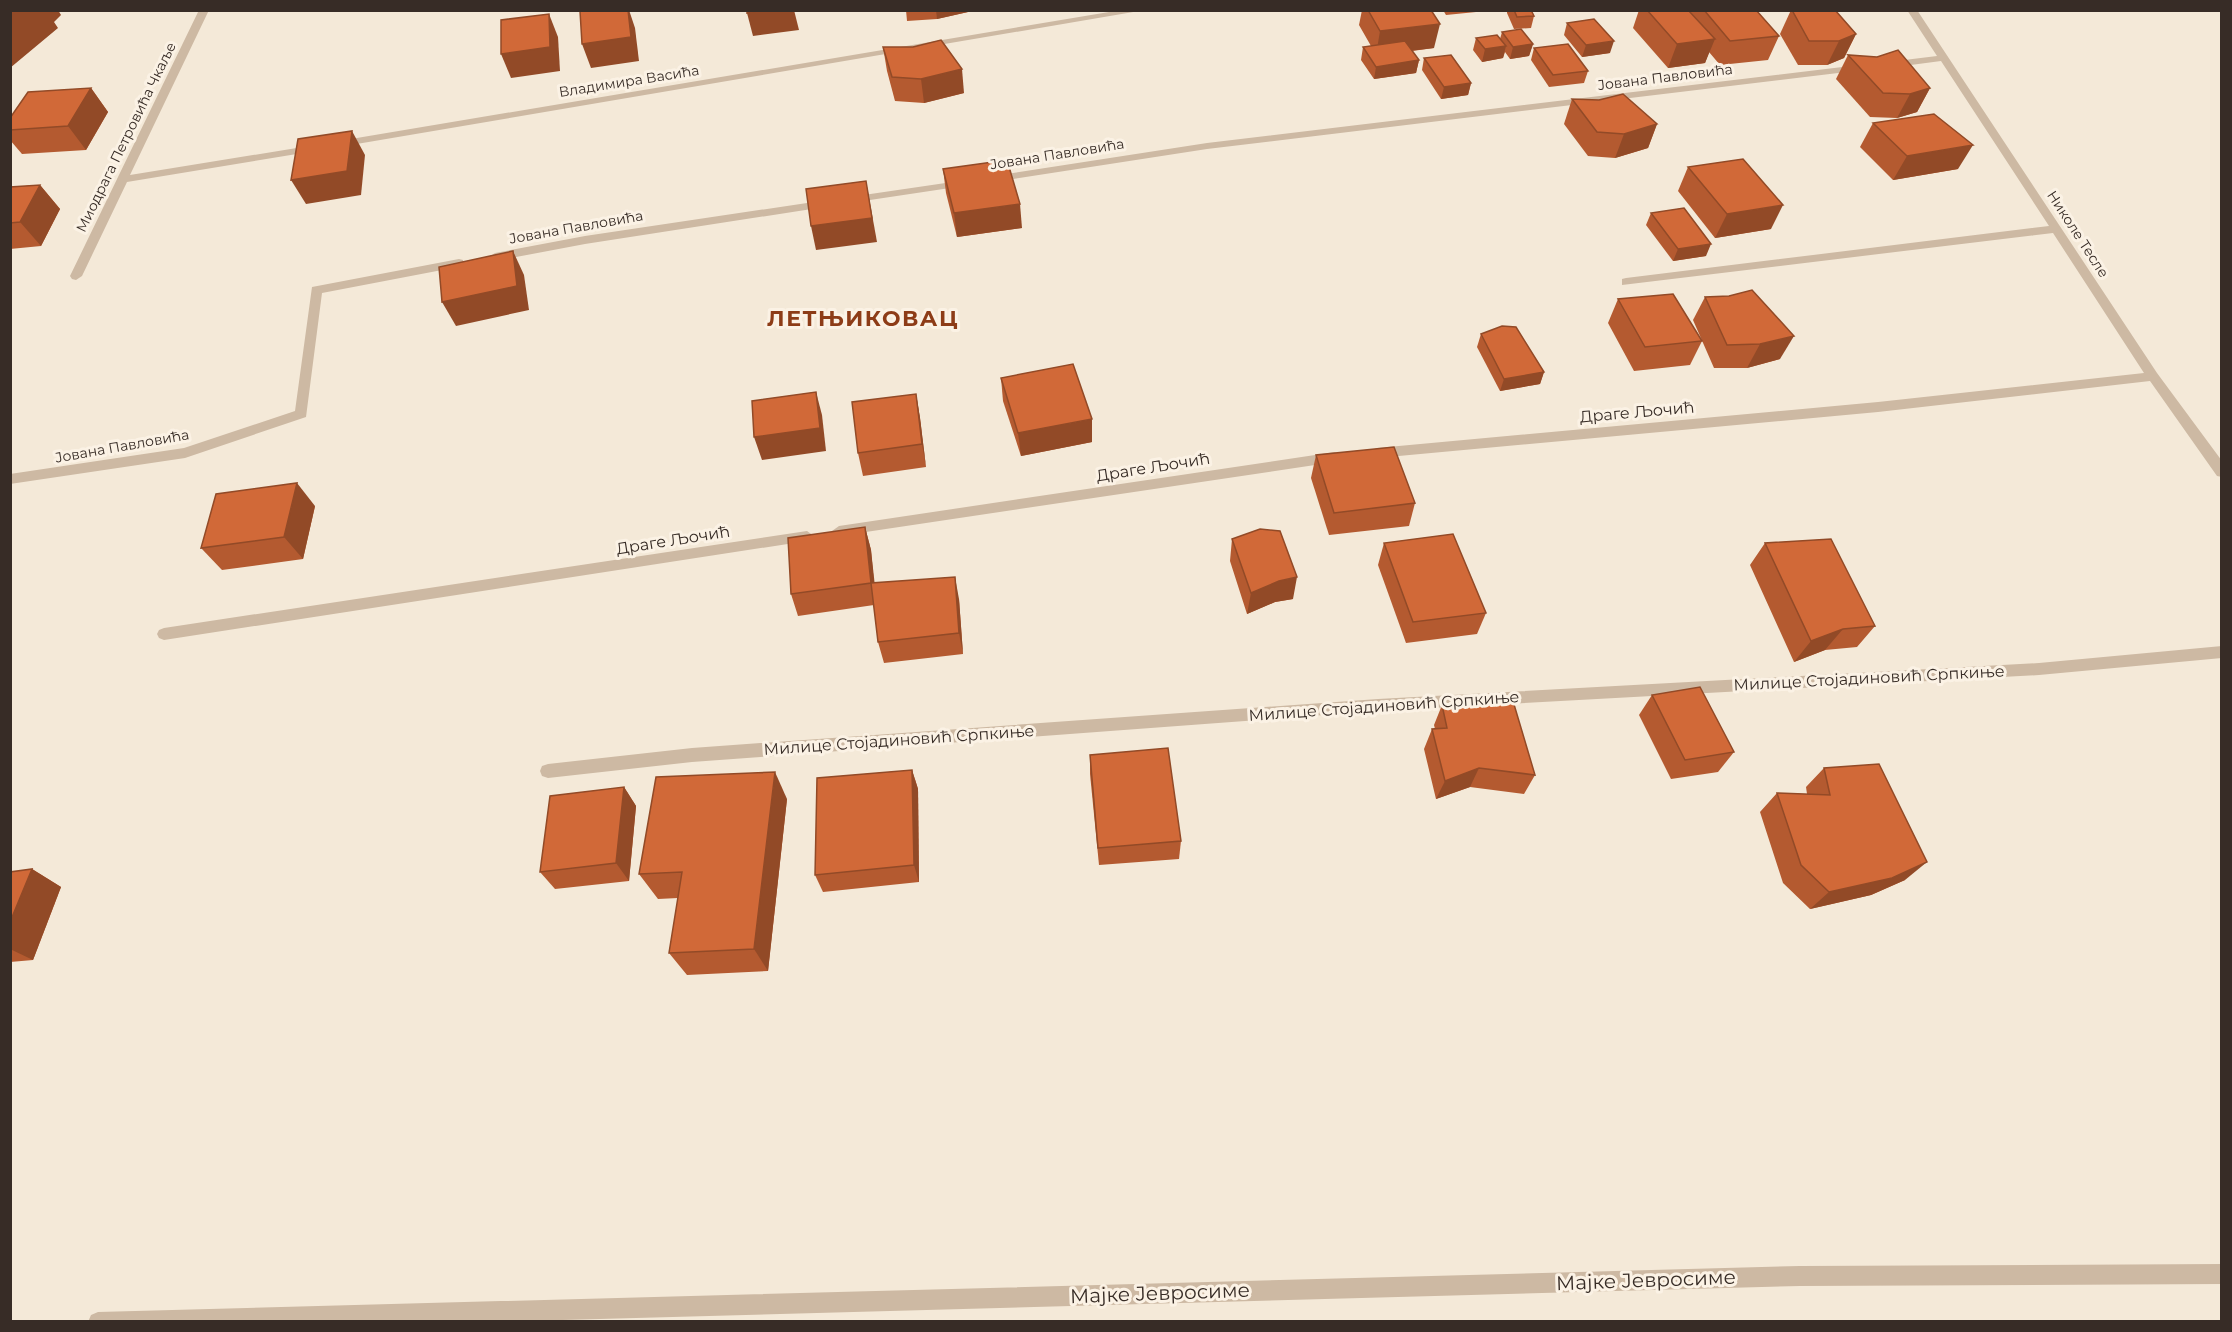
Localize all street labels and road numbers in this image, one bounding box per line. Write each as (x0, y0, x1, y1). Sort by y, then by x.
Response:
street label: Миодрага Петровића Чкаље (72, 39, 180, 235)
street label: Јована Павловића (1596, 60, 1734, 94)
street label: Владимира Васића (557, 61, 701, 101)
street label: Јована Павловића (988, 134, 1126, 174)
street label: Николе Тесле (2043, 187, 2113, 281)
street label: Јована Павловића (508, 206, 644, 248)
street label: Драге Љочић (1579, 398, 1695, 426)
street label: Јована Павловића (54, 425, 190, 467)
street label: Драге Љочић (1095, 449, 1211, 485)
street label: Драге Љочић (615, 522, 731, 558)
street label: Милице Стојадиновић Српкиње (1733, 661, 2005, 695)
street label: Милице Стојадиновић Српкиње (1248, 687, 1520, 725)
street label: Милице Стојадиновић Српкиње (763, 721, 1035, 759)
street label: Мајке Јевросиме (1556, 1265, 1736, 1295)
street label: Мајке Јевросиме (1070, 1278, 1250, 1308)

